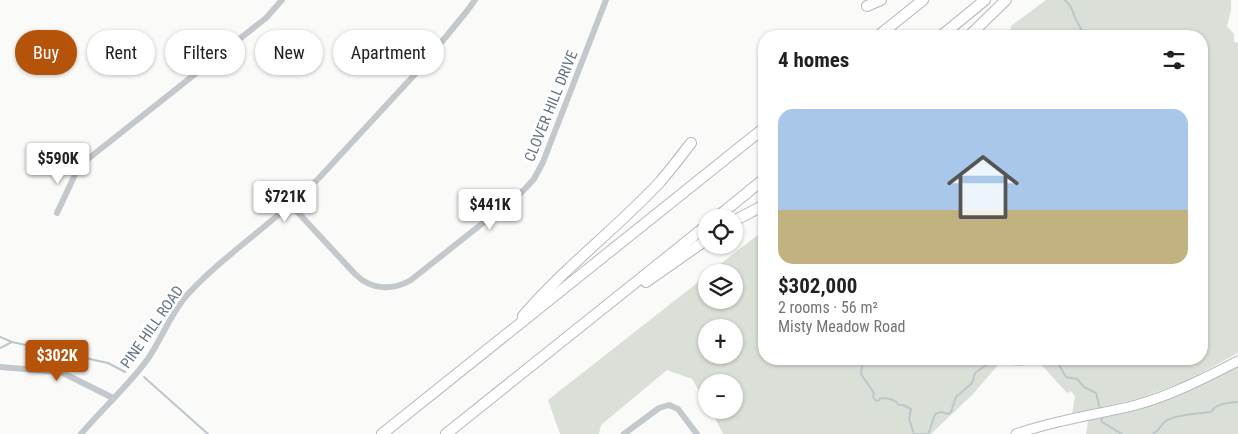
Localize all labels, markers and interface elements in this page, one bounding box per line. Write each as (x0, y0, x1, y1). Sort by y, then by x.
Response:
chip: Buy (15, 30, 77, 75)
chip: Rent (87, 30, 155, 75)
chip: Filters (165, 30, 245, 75)
chip: New (255, 30, 323, 75)
chip: Apartment (333, 30, 444, 75)
icon: filters (1160, 46, 1188, 74)
street label: CLOVER HILL DRIVE (521, 48, 581, 164)
text: 4 homes (778, 48, 849, 72)
pin: $590K (23, 142, 93, 185)
icon: home (938, 142, 1028, 232)
text: $590K (37, 149, 79, 168)
pin: $721K (250, 180, 320, 223)
text: $721K (264, 187, 306, 206)
pin: $441K (455, 188, 525, 231)
text: $441K (469, 195, 511, 214)
map controls (698, 209, 743, 419)
button: locate (698, 209, 743, 254)
button: layers (698, 264, 743, 309)
text: $302,000 (778, 274, 857, 298)
street label: PINE HILL ROAD (117, 282, 187, 372)
text: 2 rooms · 56 m² (778, 298, 878, 317)
text: Misty Meadow Road (778, 317, 906, 336)
button: + (698, 319, 743, 364)
pin: $302K (22, 340, 92, 382)
text: $302K (36, 346, 78, 365)
button: − (698, 374, 743, 419)

